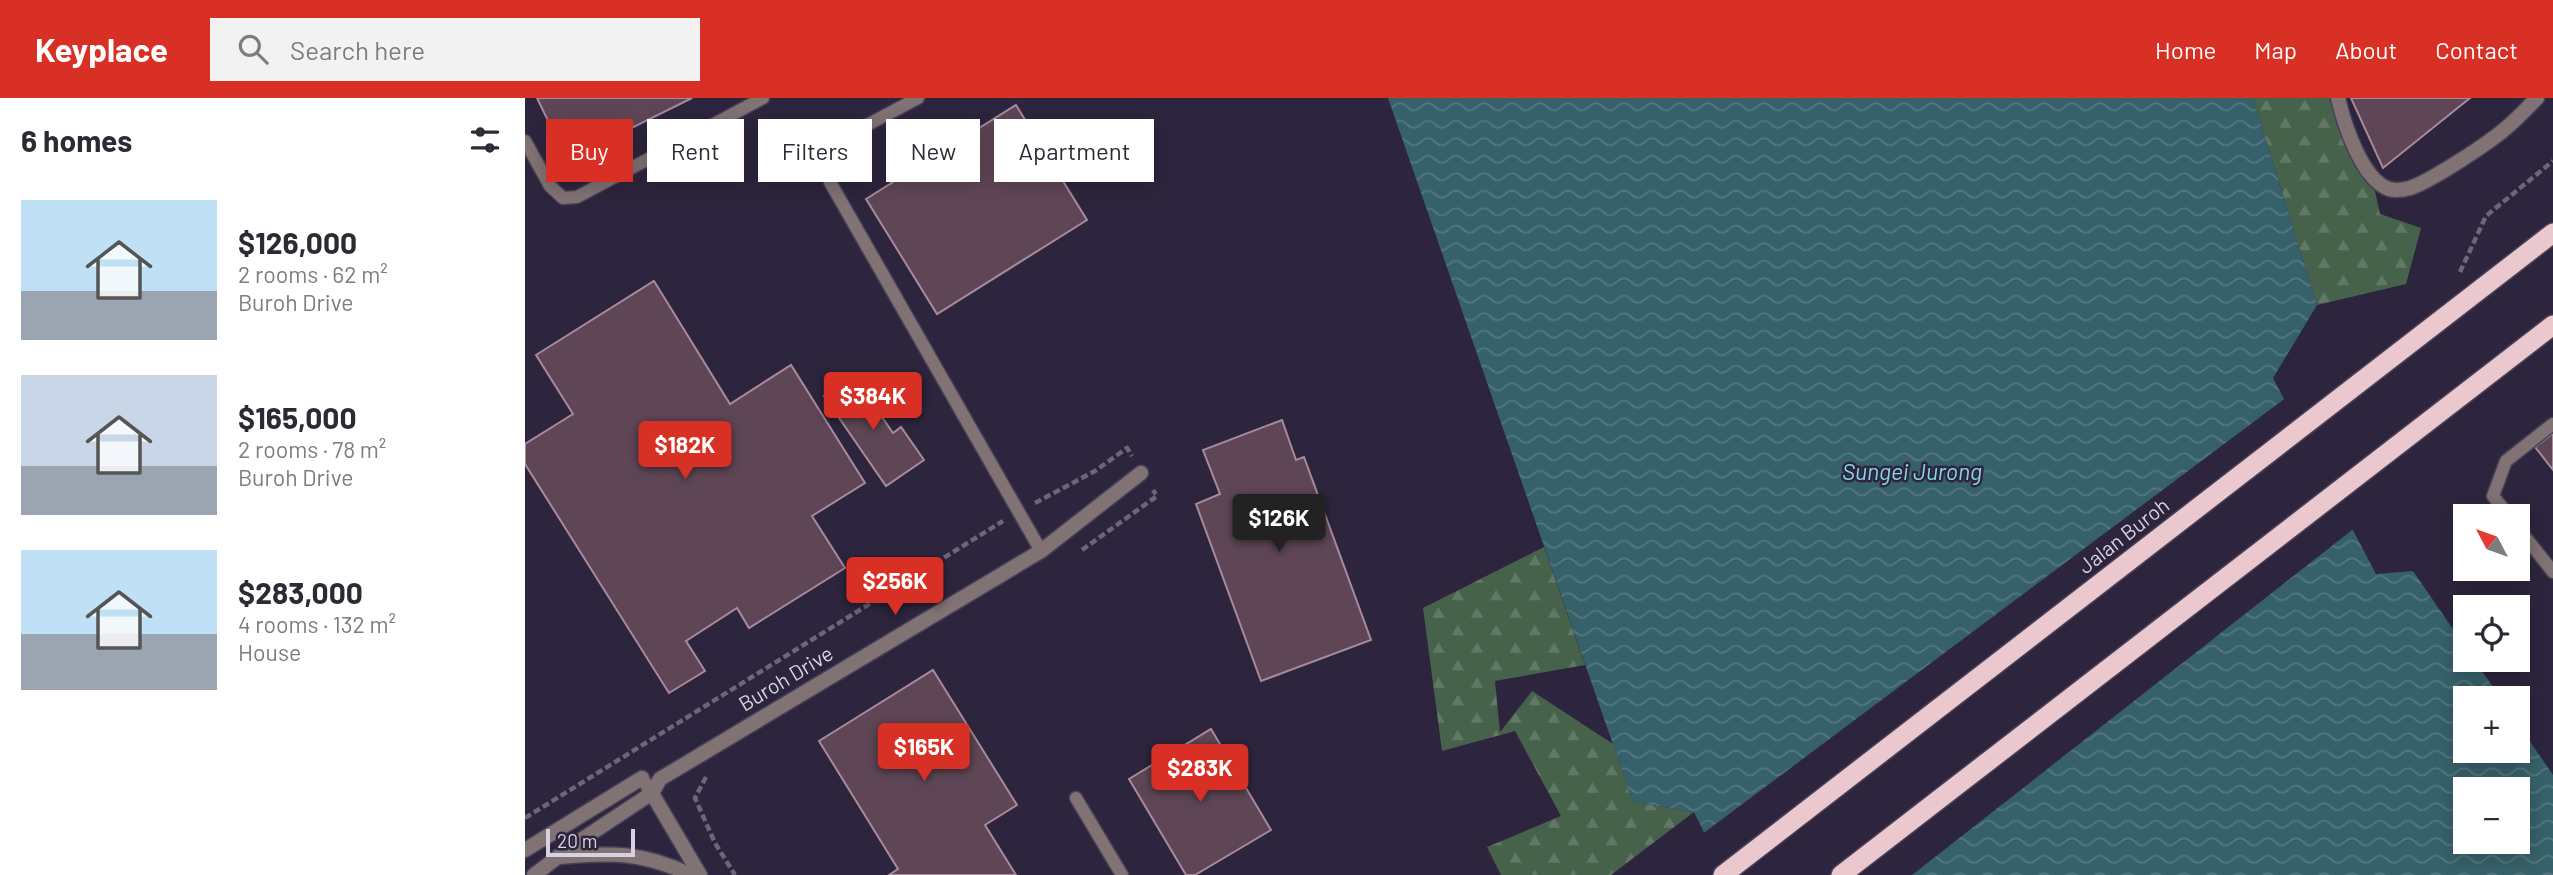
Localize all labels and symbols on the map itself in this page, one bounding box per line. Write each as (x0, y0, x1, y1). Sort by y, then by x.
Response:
pin: $384K (824, 372, 922, 432)
pin: $182K (636, 422, 734, 481)
water label: Sungei Jurong (1842, 457, 1982, 485)
street label: Jalan Buroh (2073, 492, 2173, 578)
pin: $126K (1230, 494, 1328, 554)
north arrow (2453, 504, 2531, 581)
pin: $256K (846, 558, 944, 617)
street label: Buroh Drive (734, 640, 837, 716)
pin: $165K (875, 724, 973, 783)
pin: $283K (1151, 744, 1249, 804)
scale bar (546, 826, 635, 858)

